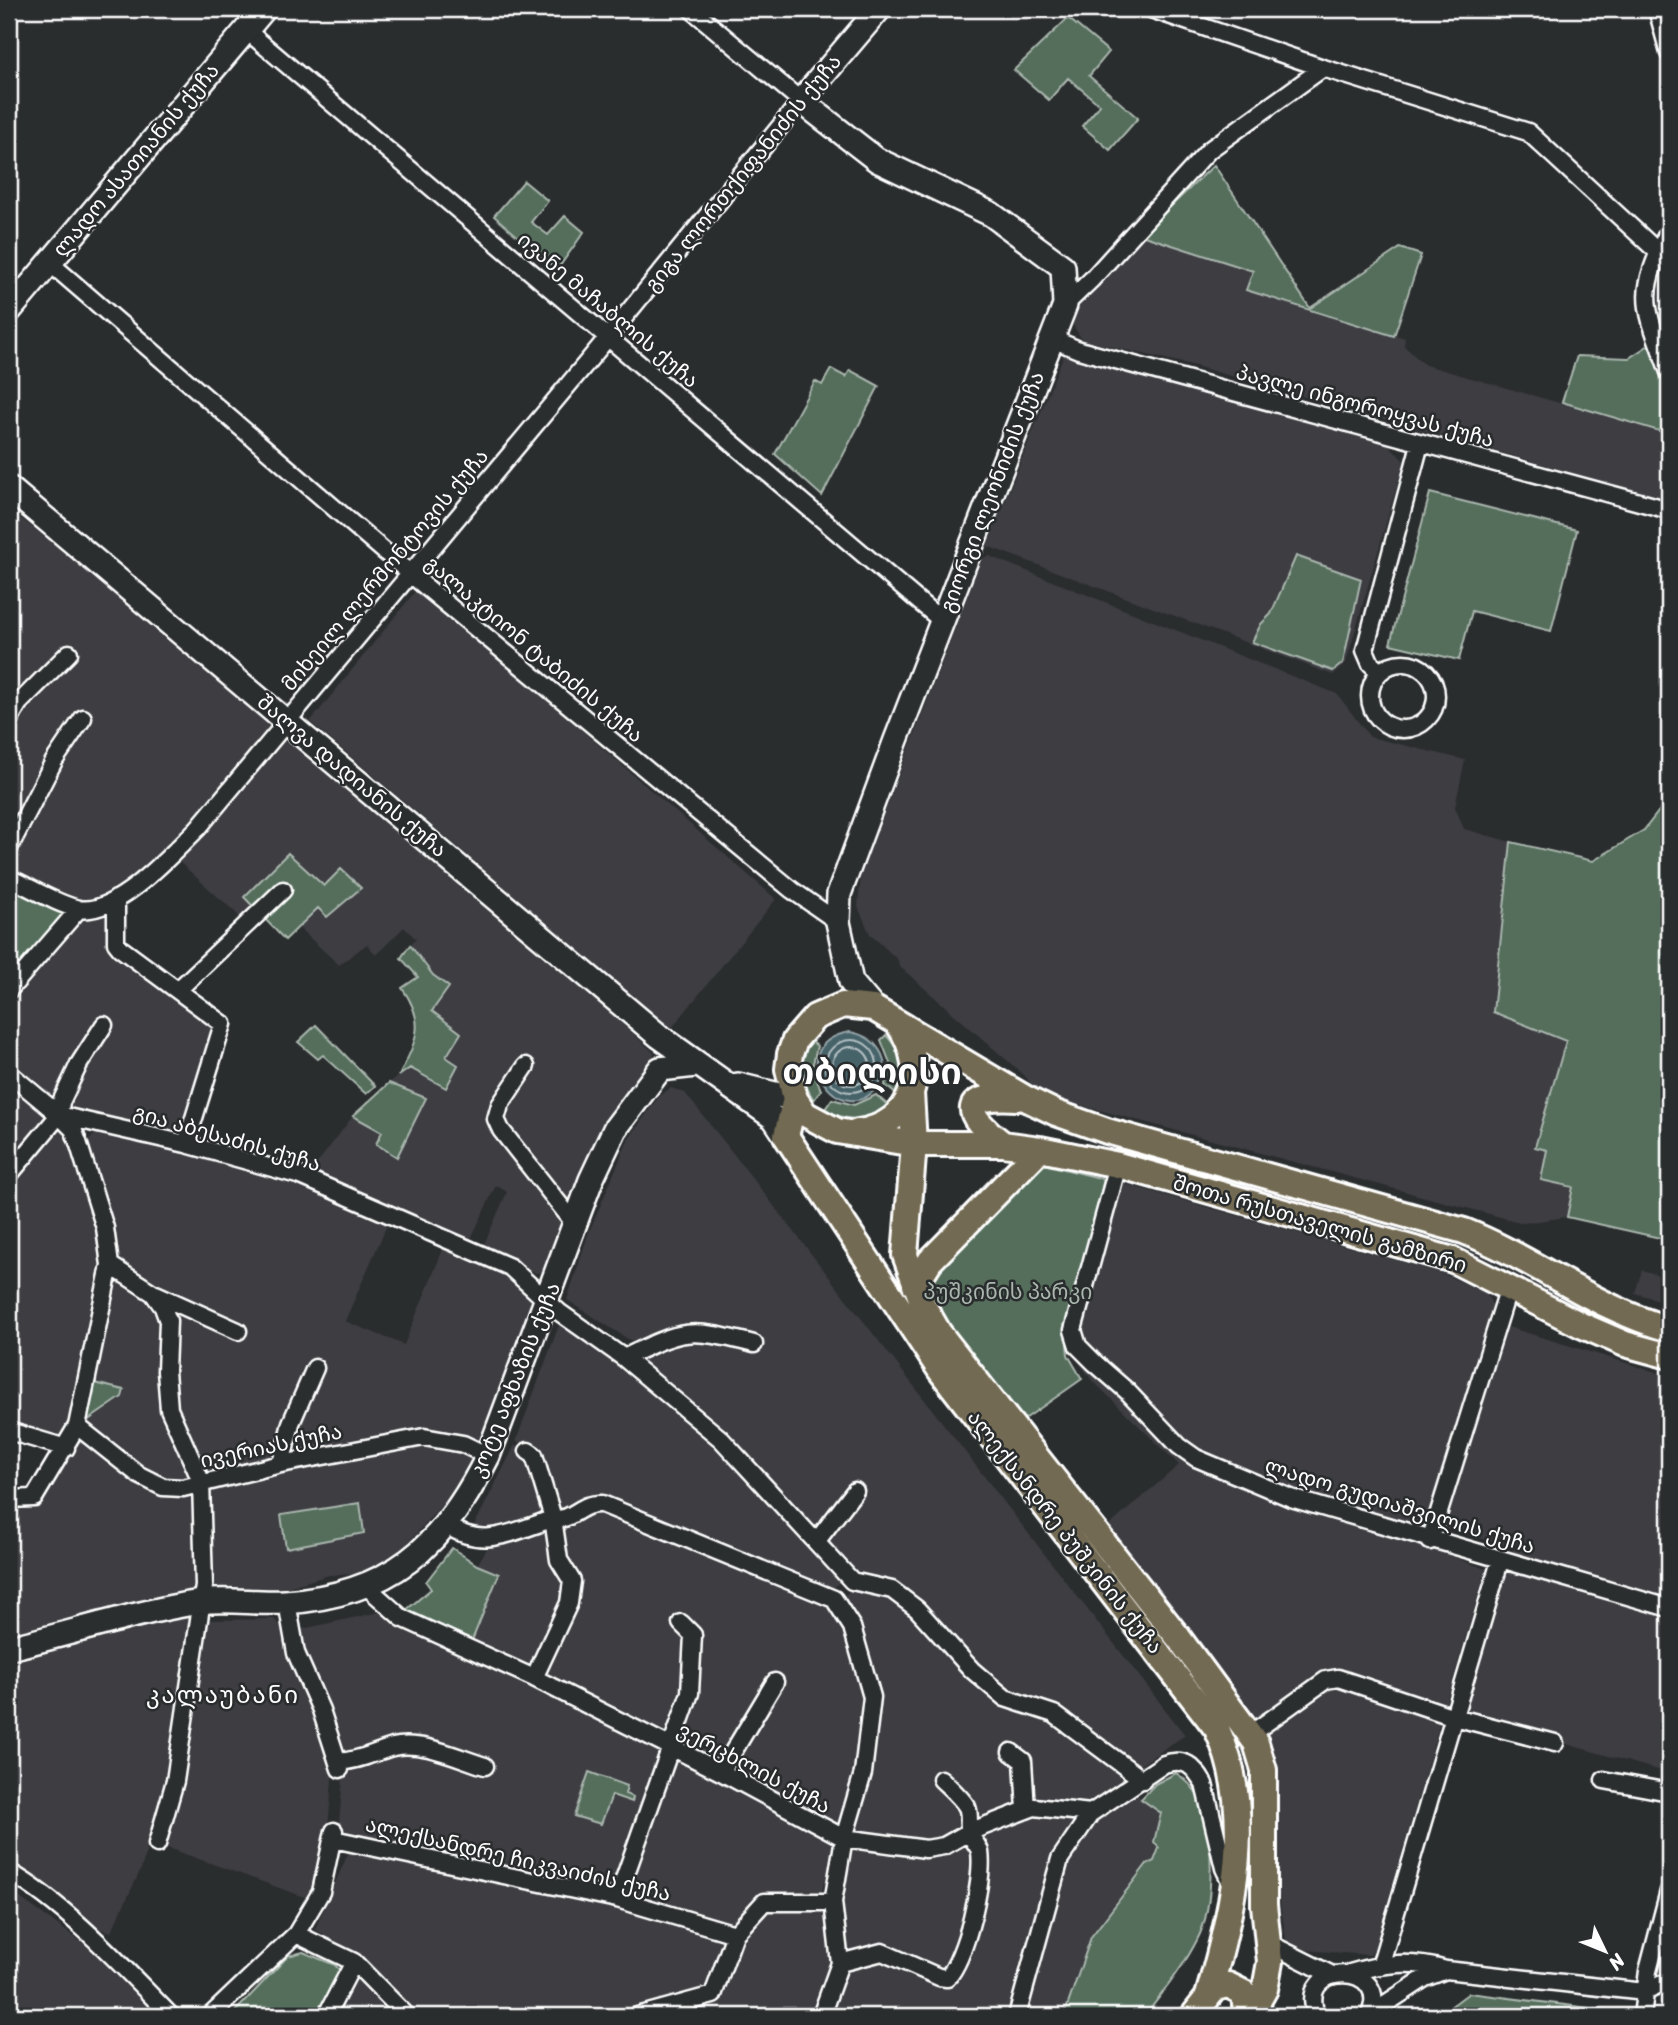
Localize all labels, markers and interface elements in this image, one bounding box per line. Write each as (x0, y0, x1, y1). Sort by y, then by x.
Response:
street label: გიგა ლორთქიფანიძის ქუჩა (634, 45, 852, 301)
street label: ლადო ასათიანის ქუჩა (43, 54, 229, 266)
street label: ივანე მაჩაბლის ქუჩა (508, 222, 708, 398)
street label: პავლე ინგოროყვას ქუჩა (1232, 353, 1498, 459)
street label: გიორგი ლეონიძის ქუჩა (928, 366, 1056, 618)
street label: მიხეილ ლერმონტოვის ქუჩა (271, 440, 499, 700)
street label: გალაკტიონ ტაბიძის ქუჩა (415, 545, 653, 753)
street label: შალვა დადიანის ქუჩა (248, 684, 456, 868)
district label: თბილისი (782, 1041, 962, 1103)
street label: გია აბესაძის ქუჩა (129, 1093, 325, 1183)
street label: შოთა რუსთაველის გამზირი (1168, 1164, 1472, 1284)
park label: პუშკინის პარკი (924, 1273, 1092, 1311)
street label: კოტე აფხაზის ქუჩა (458, 1276, 572, 1484)
street label: ალექსანდრე პუშკინის ქუჩა (957, 1401, 1173, 1663)
street label: ივერიას ქუჩა (197, 1412, 345, 1480)
street label: ლადო გუდიაშვილის ქუჩა (1260, 1447, 1540, 1565)
district label: კალაუბანი (146, 1674, 300, 1716)
street label: ვერცხლის ქუჩა (670, 1711, 838, 1825)
street label: ალექსანდრე ჩიკვაიძის ქუჩა (361, 1805, 675, 1913)
north arrow (1570, 1916, 1640, 1986)
text: N (1600, 1945, 1634, 1979)

